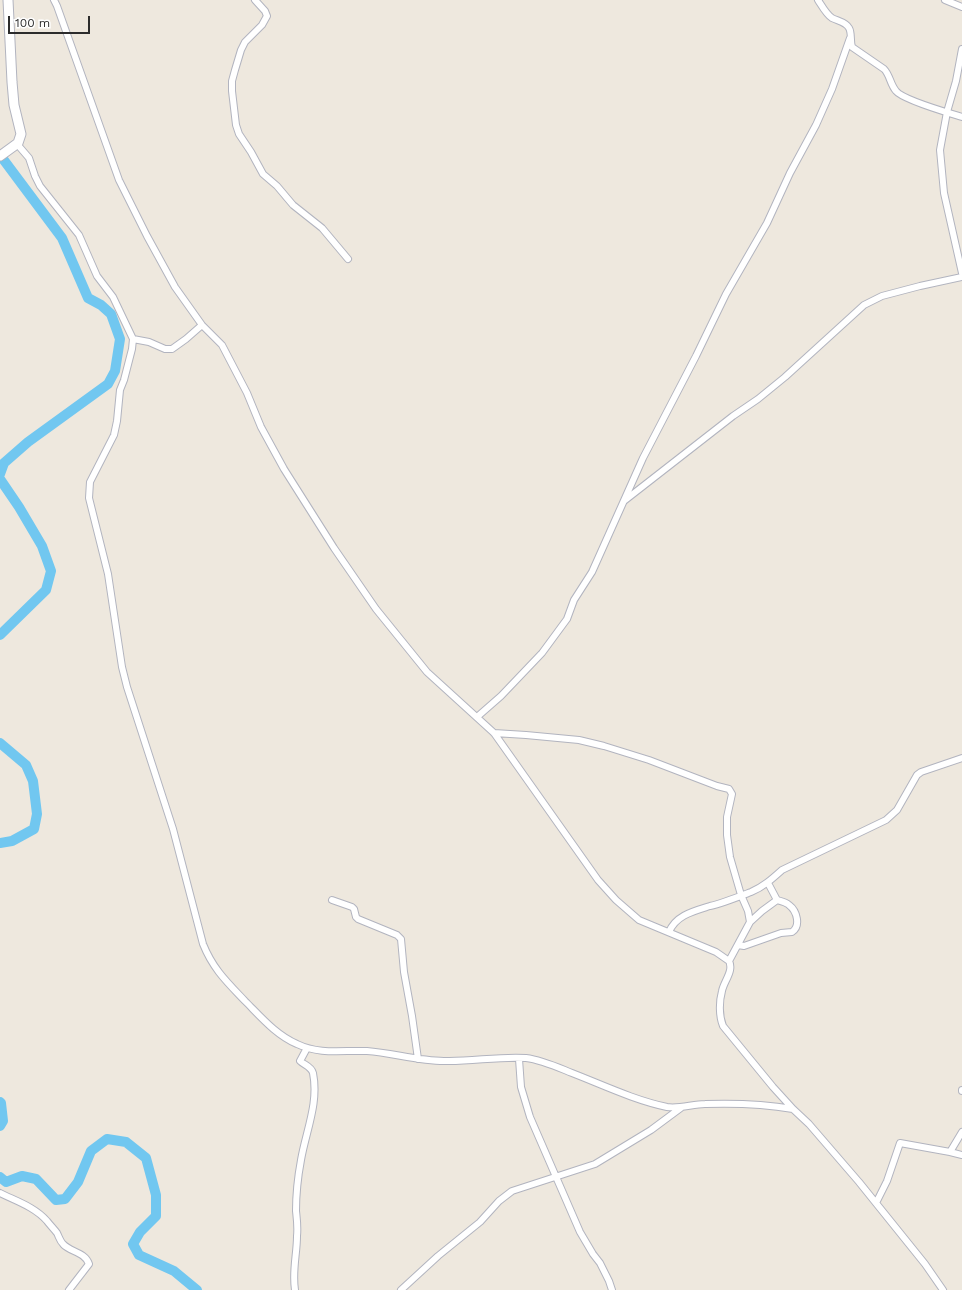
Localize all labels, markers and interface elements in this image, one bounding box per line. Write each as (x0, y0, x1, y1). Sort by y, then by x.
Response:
scale bar (10, 8, 92, 34)
text: 100 m (15, 16, 50, 30)

